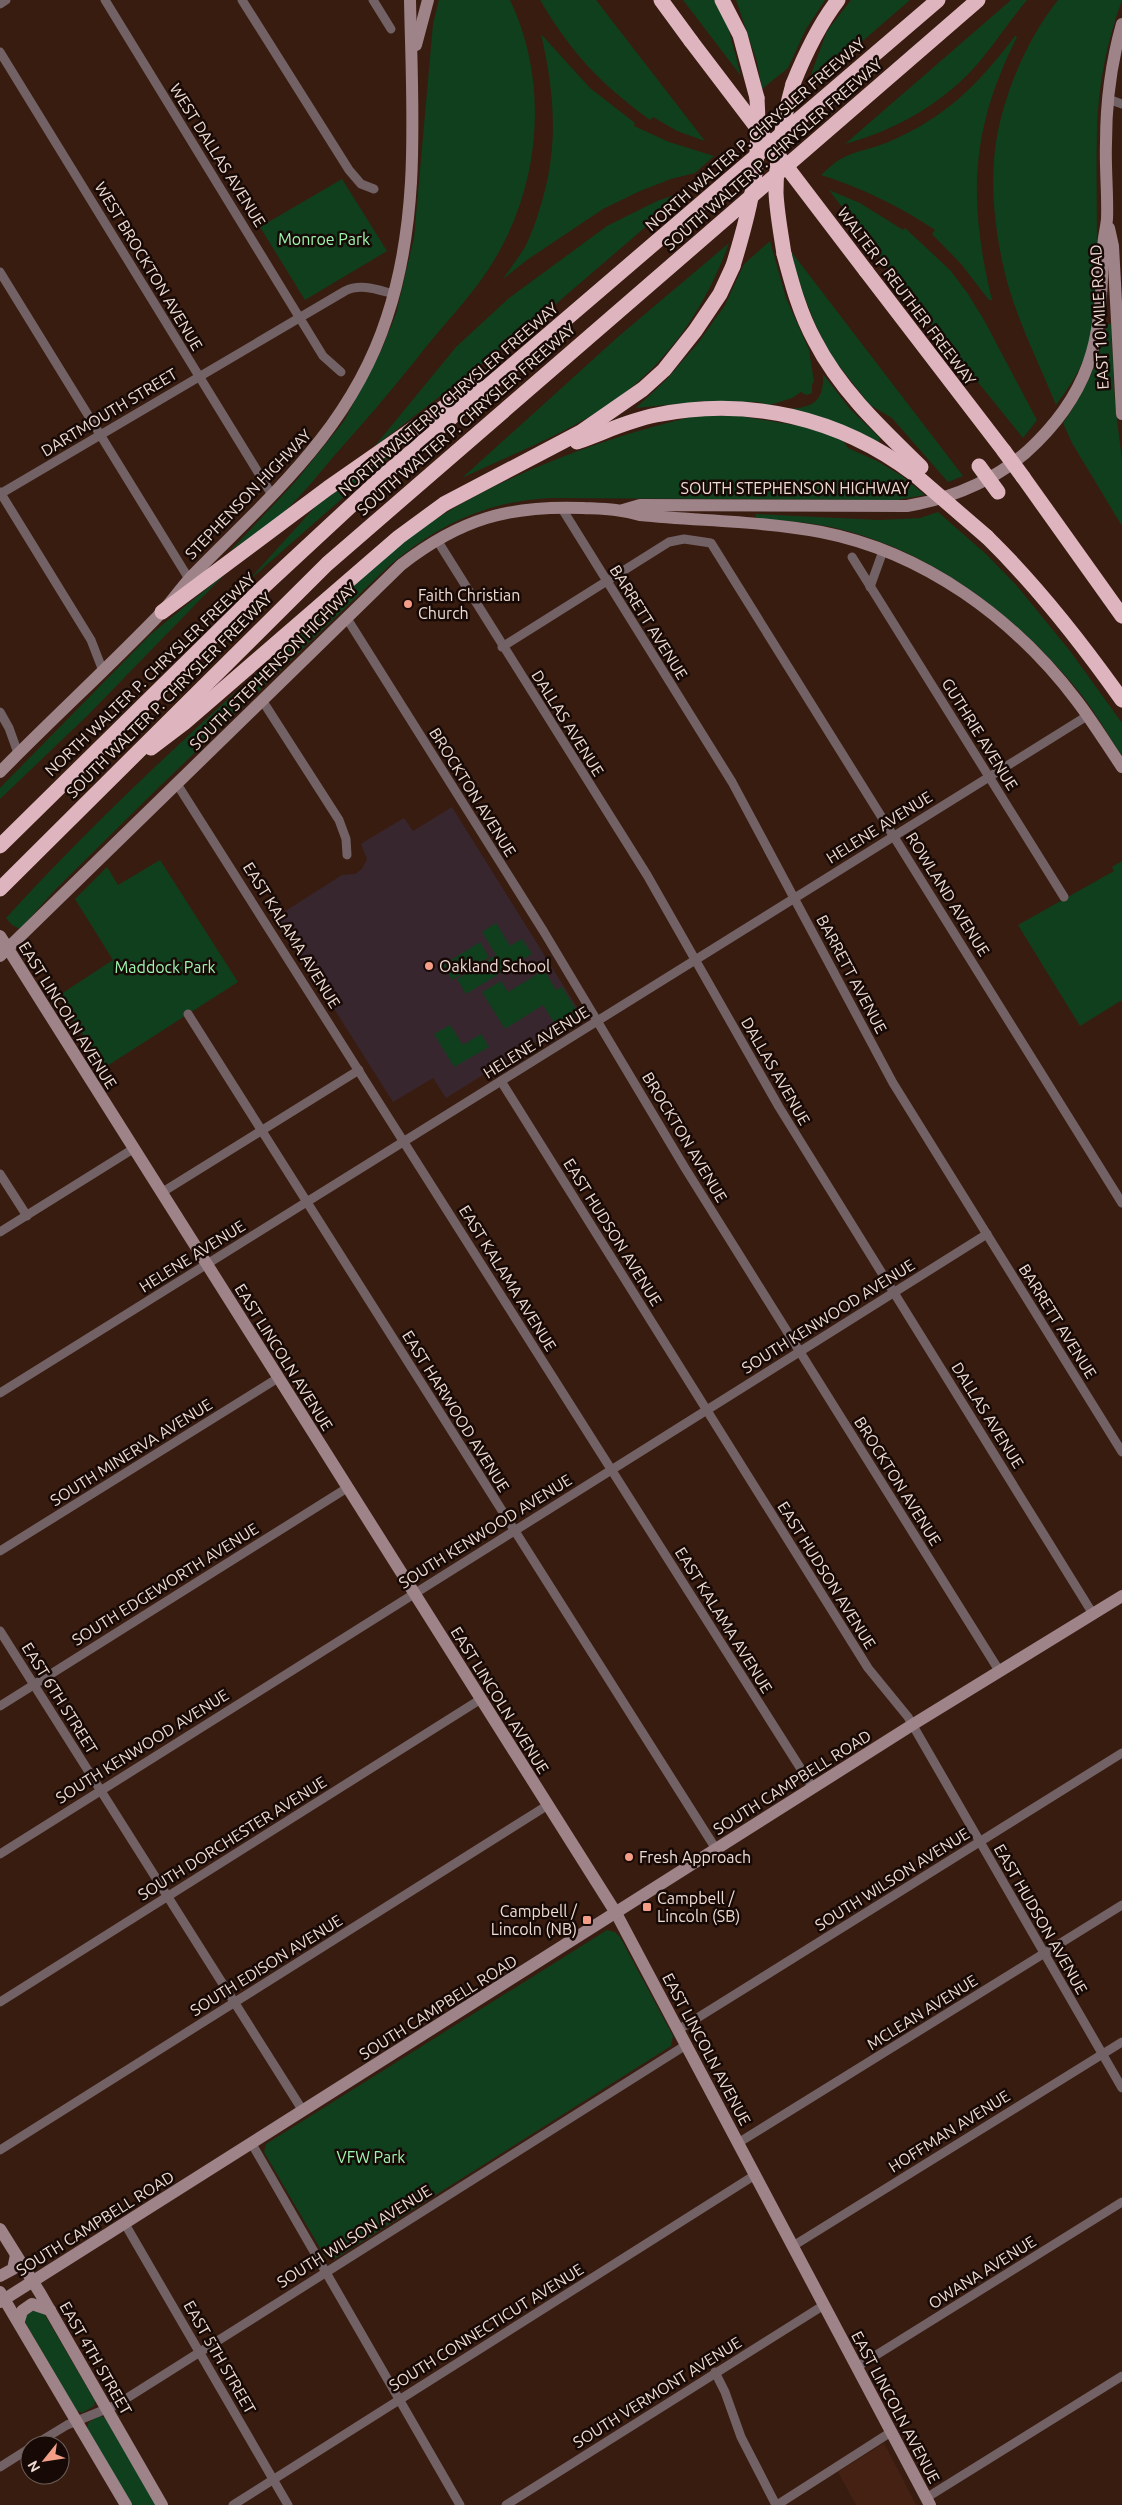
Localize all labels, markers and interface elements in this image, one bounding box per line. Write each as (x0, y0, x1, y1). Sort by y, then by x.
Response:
street label: NORTH WALTER P. CHRYSLER FREEWAY (641, 33, 869, 234)
street label: SOUTH WALTER P. CHRYSLER FREEWAY (660, 54, 886, 254)
street label: WEST DALLAS AVENUE (166, 80, 270, 230)
street label: WEST BROCKTON AVENUE (92, 179, 206, 353)
street label: WALTER P REUTHER FREEWAY (834, 203, 980, 389)
park label: Monroe Park (278, 230, 370, 248)
street label: EAST 10 MILE ROAD (1086, 244, 1112, 390)
street label: NORTH WALTER P. CHRYSLER FREEWAY (334, 298, 562, 499)
street label: SOUTH WALTER P. CHRYSLER FREEWAY (353, 319, 579, 519)
street label: DARTMOUTH STREET (38, 364, 180, 460)
street label: STEPHENSON HIGHWAY (181, 425, 315, 563)
street label: SOUTH STEPHENSON HIGHWAY (681, 479, 910, 497)
street label: BARRETT AVENUE (607, 562, 691, 682)
street label: NORTH WALTER P. CHRYSLER FREEWAY (41, 568, 259, 780)
street label: SOUTH STEPHENSON HIGHWAY (186, 578, 361, 753)
place label: Faith Christian Church (418, 586, 520, 622)
street label: SOUTH WALTER P. CHRYSLER FREEWAY (63, 588, 276, 801)
marker: Faith Christian Church (402, 598, 414, 610)
street label: DALLAS AVENUE (528, 667, 608, 779)
street label: GUTHRIE AVENUE (938, 675, 1022, 793)
street label: BROCKTON AVENUE (426, 724, 520, 860)
street label: HELENE AVENUE (823, 787, 935, 867)
street label: ROWLAND AVENUE (903, 829, 993, 959)
street label: EAST KALAMA AVENUE (240, 859, 344, 1011)
street label: BARRETT AVENUE (813, 912, 891, 1036)
street label: EAST LINCOLN AVENUE (15, 938, 121, 1092)
place label: Oakland School (439, 957, 550, 975)
park label: Maddock Park (114, 958, 216, 976)
marker: Oakland School (423, 960, 435, 972)
street label: HELENE AVENUE (480, 1002, 592, 1082)
street label: DALLAS AVENUE (738, 1014, 814, 1128)
street label: BROCKTON AVENUE (639, 1069, 731, 1205)
street label: EAST HUDSON AVENUE (560, 1155, 666, 1309)
street label: EAST KALAMA AVENUE (456, 1202, 560, 1354)
street label: HELENE AVENUE (136, 1216, 248, 1296)
street label: SOUTH KENWOOD AVENUE (738, 1255, 918, 1377)
street label: BARRETT AVENUE (1016, 1261, 1100, 1381)
street label: EAST LINCOLN AVENUE (231, 1280, 337, 1434)
street label: EAST HARWOOD AVENUE (399, 1327, 513, 1495)
street label: DALLAS AVENUE (948, 1359, 1028, 1471)
street label: SOUTH MINERVA AVENUE (47, 1395, 215, 1509)
street label: BROCKTON AVENUE (851, 1413, 945, 1549)
street label: SOUTH KENWOOD AVENUE (395, 1470, 575, 1592)
street label: EAST HUDSON AVENUE (774, 1498, 880, 1652)
street label: SOUTH EDGEWORTH AVENUE (69, 1519, 261, 1649)
street label: EAST KALAMA AVENUE (672, 1544, 776, 1696)
street label: EAST LINCOLN AVENUE (447, 1623, 553, 1777)
street label: EAST 6TH STREET (19, 1639, 101, 1757)
street label: SOUTH KENWOOD AVENUE (52, 1685, 232, 1807)
street label: SOUTH CAMPBELL ROAD (710, 1726, 874, 1838)
street label: SOUTH DORCHESTER AVENUE (134, 1772, 330, 1904)
street label: SOUTH WILSON AVENUE (811, 1824, 973, 1934)
street label: EAST HUDSON AVENUE (991, 1841, 1091, 1997)
place label: Fresh Approach (639, 1848, 751, 1866)
marker: Fresh Approach (623, 1851, 635, 1863)
place label: Campbell / Lincoln (SB) (657, 1889, 740, 1926)
marker: Campbell / Lincoln (SB) (641, 1901, 653, 1913)
place label: Campbell / Lincoln (NB) (491, 1902, 578, 1939)
street label: SOUTH EDISON AVENUE (187, 1911, 345, 2019)
marker: Campbell / Lincoln (NB) (581, 1914, 593, 1926)
street label: SOUTH CAMPBELL ROAD (356, 1951, 520, 2063)
street label: EAST LINCOLN AVENUE (659, 1970, 755, 2128)
street label: MCLEAN AVENUE (864, 1971, 980, 2053)
street label: HOFFMAN AVENUE (885, 2086, 1013, 2176)
park label: VFW Park (337, 2148, 405, 2166)
street label: SOUTH CAMPBELL ROAD (13, 2167, 177, 2279)
street label: SOUTH WILSON AVENUE (273, 2181, 435, 2291)
street label: OWANA AVENUE (925, 2232, 1039, 2312)
street label: SOUTH CONNECTICUT AVENUE (386, 2260, 586, 2394)
street label: EAST 5TH STREET (180, 2297, 260, 2417)
street label: EAST 4TH STREET (56, 2298, 136, 2418)
street label: EAST LINCOLN AVENUE (848, 2328, 944, 2486)
street label: SOUTH VERMONT AVENUE (570, 2333, 744, 2451)
north arrow (20, 2435, 70, 2485)
text: N (24, 2458, 43, 2475)

